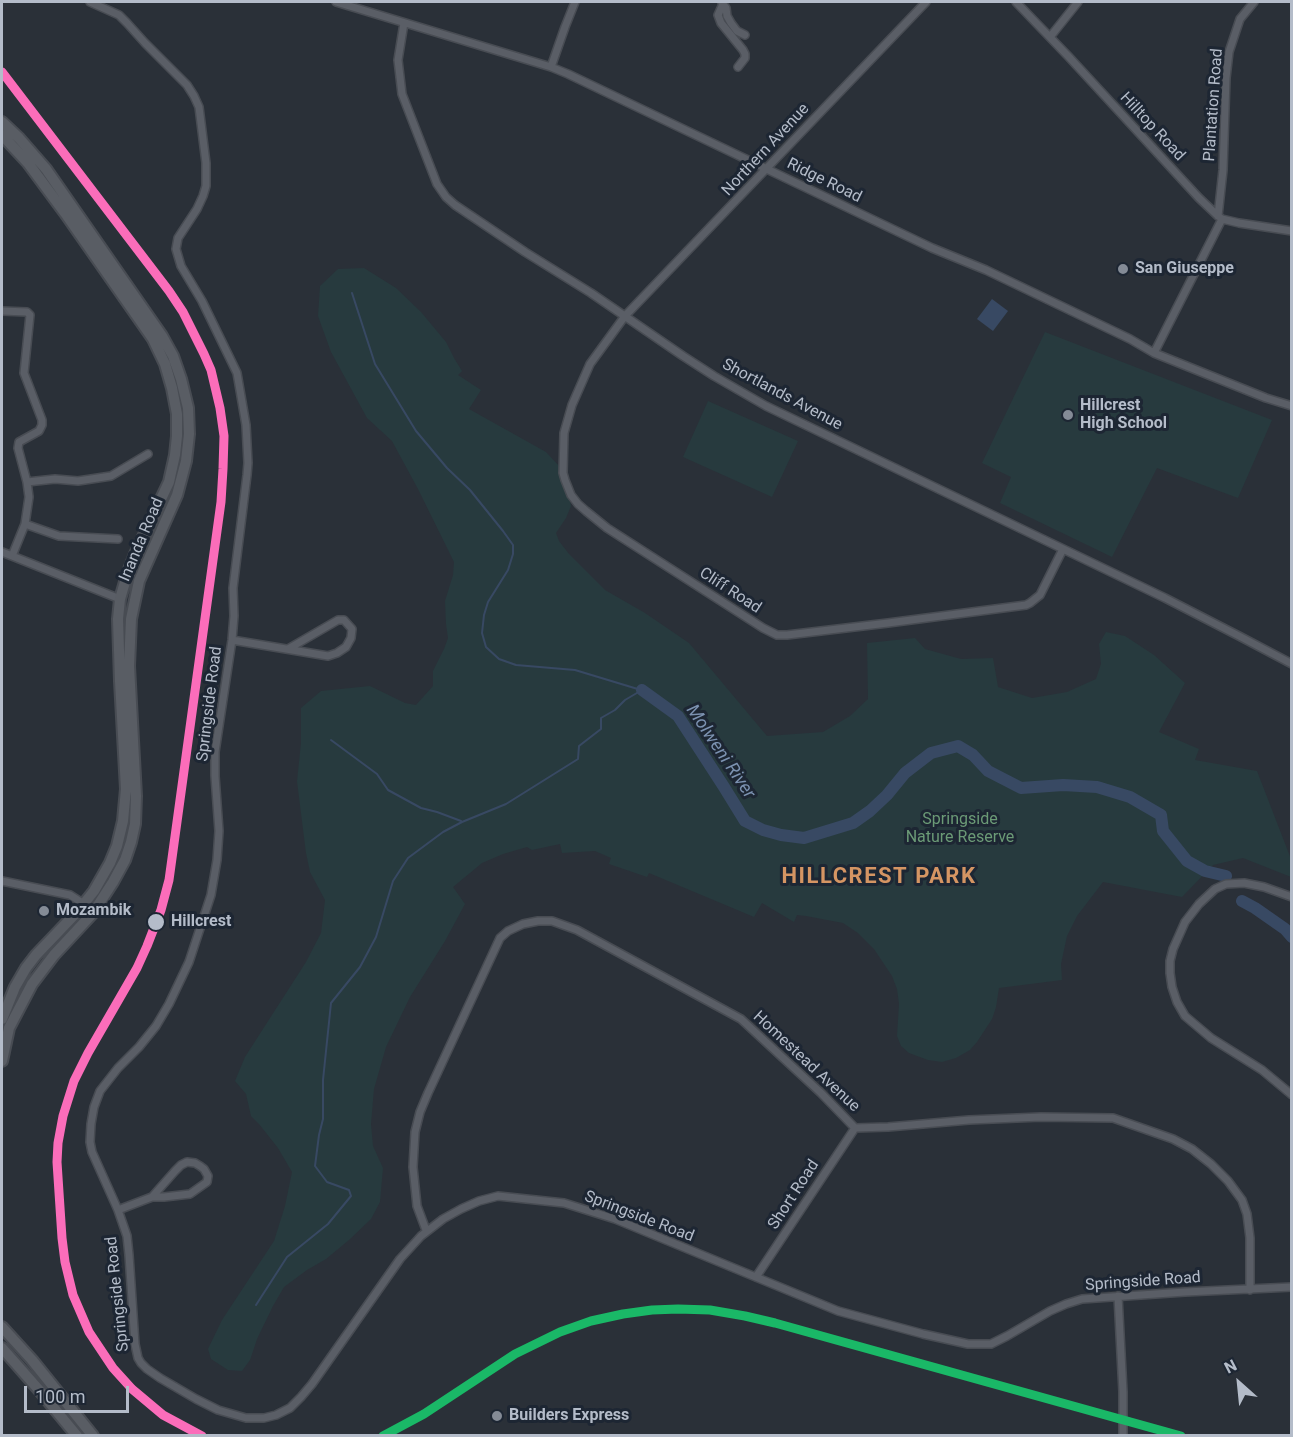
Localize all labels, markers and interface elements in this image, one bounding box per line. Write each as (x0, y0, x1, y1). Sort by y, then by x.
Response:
street label: Plantation Road (1200, 48, 1228, 162)
street label: Hilltop Road (1115, 89, 1189, 165)
street label: Northern Avenue (718, 100, 814, 200)
street label: Ridge Road (783, 155, 865, 207)
place label: San Giuseppe (1135, 259, 1234, 279)
marker: San Giuseppe (1116, 262, 1130, 276)
street label: Shortlands Avenue (719, 355, 845, 435)
place label: Hillcrest High School (1080, 396, 1167, 434)
marker: Hillcrest High School (1061, 408, 1075, 422)
street label: Inanda Road (116, 495, 168, 585)
street label: Cliff Road (695, 564, 765, 618)
street label: Springside Road (193, 645, 227, 763)
water label: Molweni River (681, 701, 759, 803)
park label: Springside Nature Reserve (906, 810, 1014, 848)
district label: HILLCREST PARK (782, 864, 976, 890)
place label: Mozambik (56, 901, 131, 921)
marker: Mozambik (37, 904, 51, 918)
marker: Hillcrest (146, 912, 166, 932)
place label: Hillcrest (171, 912, 231, 932)
street label: Homestead Avenue (749, 1008, 863, 1116)
street label: Short Road (764, 1157, 824, 1233)
street label: Springside Road (581, 1187, 697, 1247)
street label: Springside Road (102, 1235, 134, 1353)
street label: Springside Road (1084, 1268, 1202, 1296)
north arrow (1209, 1353, 1269, 1413)
text: N (1221, 1355, 1240, 1378)
scale bar (27, 1374, 132, 1412)
text: 100 m (35, 1386, 86, 1407)
place label: Builders Express (509, 1406, 629, 1426)
marker: Builders Express (490, 1409, 504, 1423)

